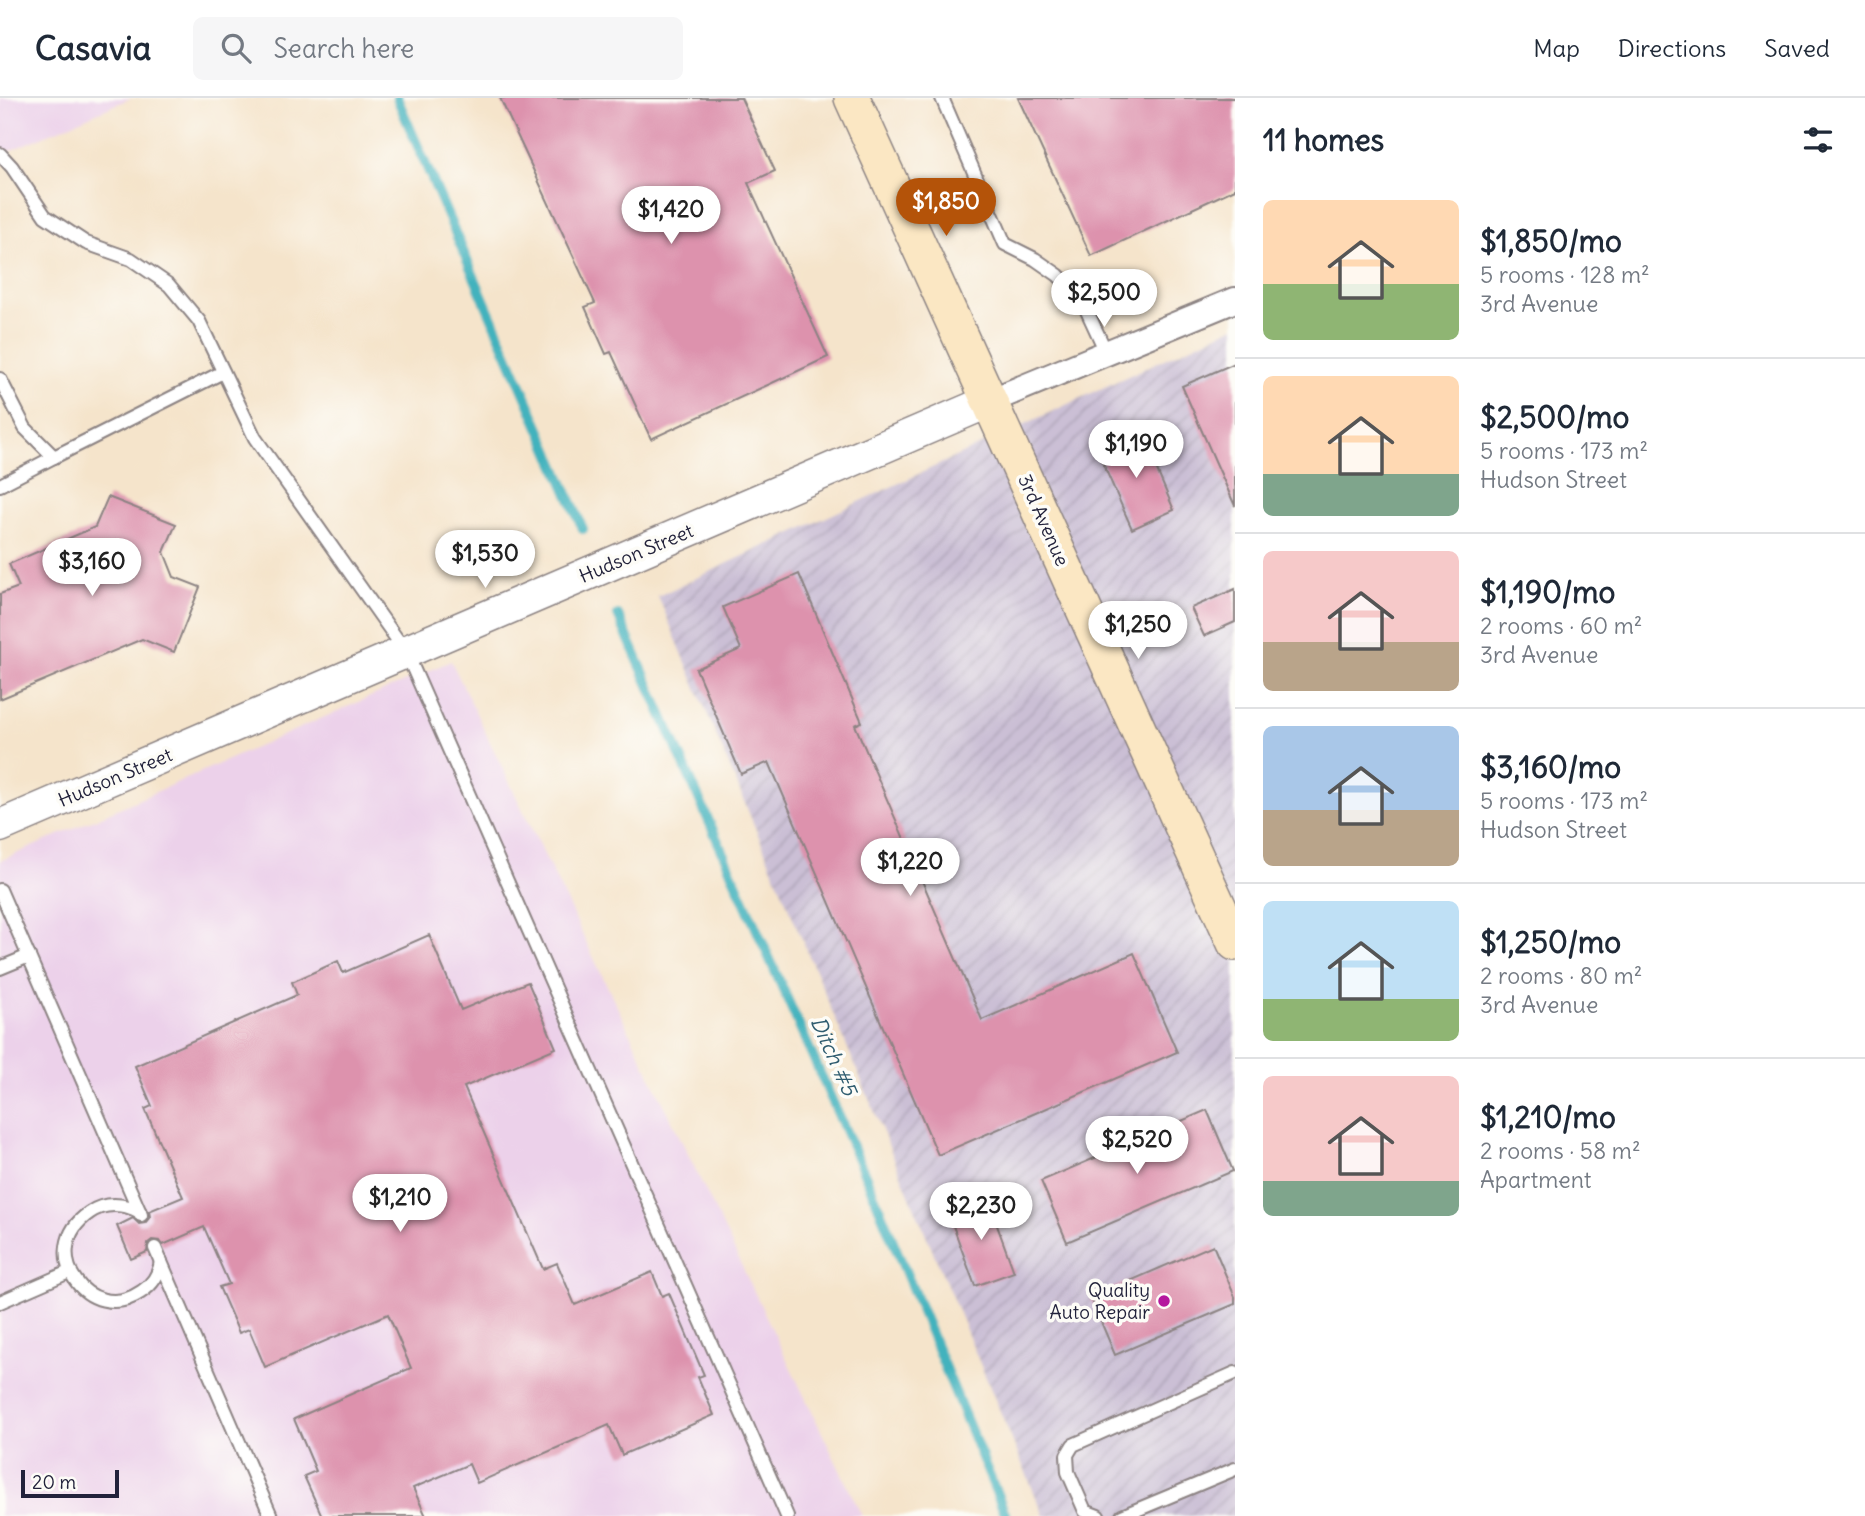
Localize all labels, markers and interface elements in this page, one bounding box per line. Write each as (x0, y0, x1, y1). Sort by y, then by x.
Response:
search box (193, 17, 683, 80)
text: Casavia (35, 27, 151, 69)
icon: search (217, 29, 255, 67)
text: Search here (273, 32, 414, 65)
text: Map (1533, 33, 1580, 63)
text: Directions (1618, 33, 1726, 63)
text: Saved (1764, 33, 1830, 63)
text: 11 homes (1263, 121, 1384, 159)
icon: filters (1799, 121, 1837, 159)
pin: $1,850 (889, 178, 1003, 238)
pin: $1,420 (614, 186, 728, 246)
text: $1,850 (912, 186, 980, 215)
text: $1,420 (638, 194, 704, 223)
text: $1,850/mo (1480, 222, 1622, 260)
icon: home (1319, 228, 1403, 312)
text: 5 rooms · 128 m² (1480, 260, 1650, 289)
pin: $2,500 (1047, 270, 1161, 329)
text: $2,500 (1067, 277, 1141, 306)
text: 3rd Avenue (1480, 289, 1598, 318)
text: $2,500/mo (1480, 398, 1629, 436)
icon: home (1319, 404, 1403, 488)
pin: $1,190 (1079, 420, 1193, 480)
text: $1,190 (1105, 428, 1167, 457)
text: 5 rooms · 173 m² (1480, 436, 1648, 465)
text: Hudson Street (1480, 465, 1627, 494)
street label: 3rd Avenue (1013, 470, 1075, 570)
street label: Hudson Street (575, 518, 697, 588)
pin: $1,530 (428, 531, 542, 590)
pin: $3,160 (35, 538, 149, 598)
text: $1,530 (451, 538, 519, 567)
text: $3,160 (58, 546, 126, 575)
text: $1,190/mo (1480, 573, 1615, 611)
icon: home (1319, 579, 1403, 663)
pin: $1,250 (1081, 602, 1195, 661)
text: $1,250 (1104, 609, 1172, 638)
text: 2 rooms · 60 m² (1480, 611, 1642, 640)
text: 3rd Avenue (1480, 640, 1598, 669)
street label: Hudson Street (54, 742, 176, 812)
text: $3,160/mo (1480, 748, 1621, 786)
icon: home (1319, 754, 1403, 838)
text: 5 rooms · 173 m² (1480, 786, 1648, 815)
text: Hudson Street (1480, 815, 1627, 844)
pin: $1,220 (853, 838, 967, 898)
text: $1,220 (877, 846, 943, 875)
text: $1,250/mo (1480, 923, 1621, 961)
icon: home (1319, 929, 1403, 1013)
text: 2 rooms · 80 m² (1480, 961, 1642, 990)
text: 3rd Avenue (1480, 990, 1598, 1019)
water label: Ditch #5 (805, 1012, 864, 1101)
text: $1,210/mo (1480, 1098, 1616, 1136)
icon: home (1319, 1104, 1403, 1188)
pin: $2,520 (1080, 1116, 1194, 1176)
text: $2,520 (1101, 1124, 1173, 1153)
text: 2 rooms · 58 m² (1480, 1136, 1641, 1165)
text: Apartment (1480, 1165, 1592, 1194)
pin: $1,210 (343, 1174, 457, 1234)
text: $1,210 (368, 1182, 432, 1211)
pin: $2,230 (924, 1182, 1038, 1242)
text: $2,230 (946, 1190, 1016, 1219)
place label: Quality Auto Repair (1049, 1278, 1150, 1324)
marker: Quality Auto Repair (1156, 1293, 1172, 1309)
scale bar (21, 1467, 119, 1499)
text: 20 m (32, 1470, 76, 1494)

